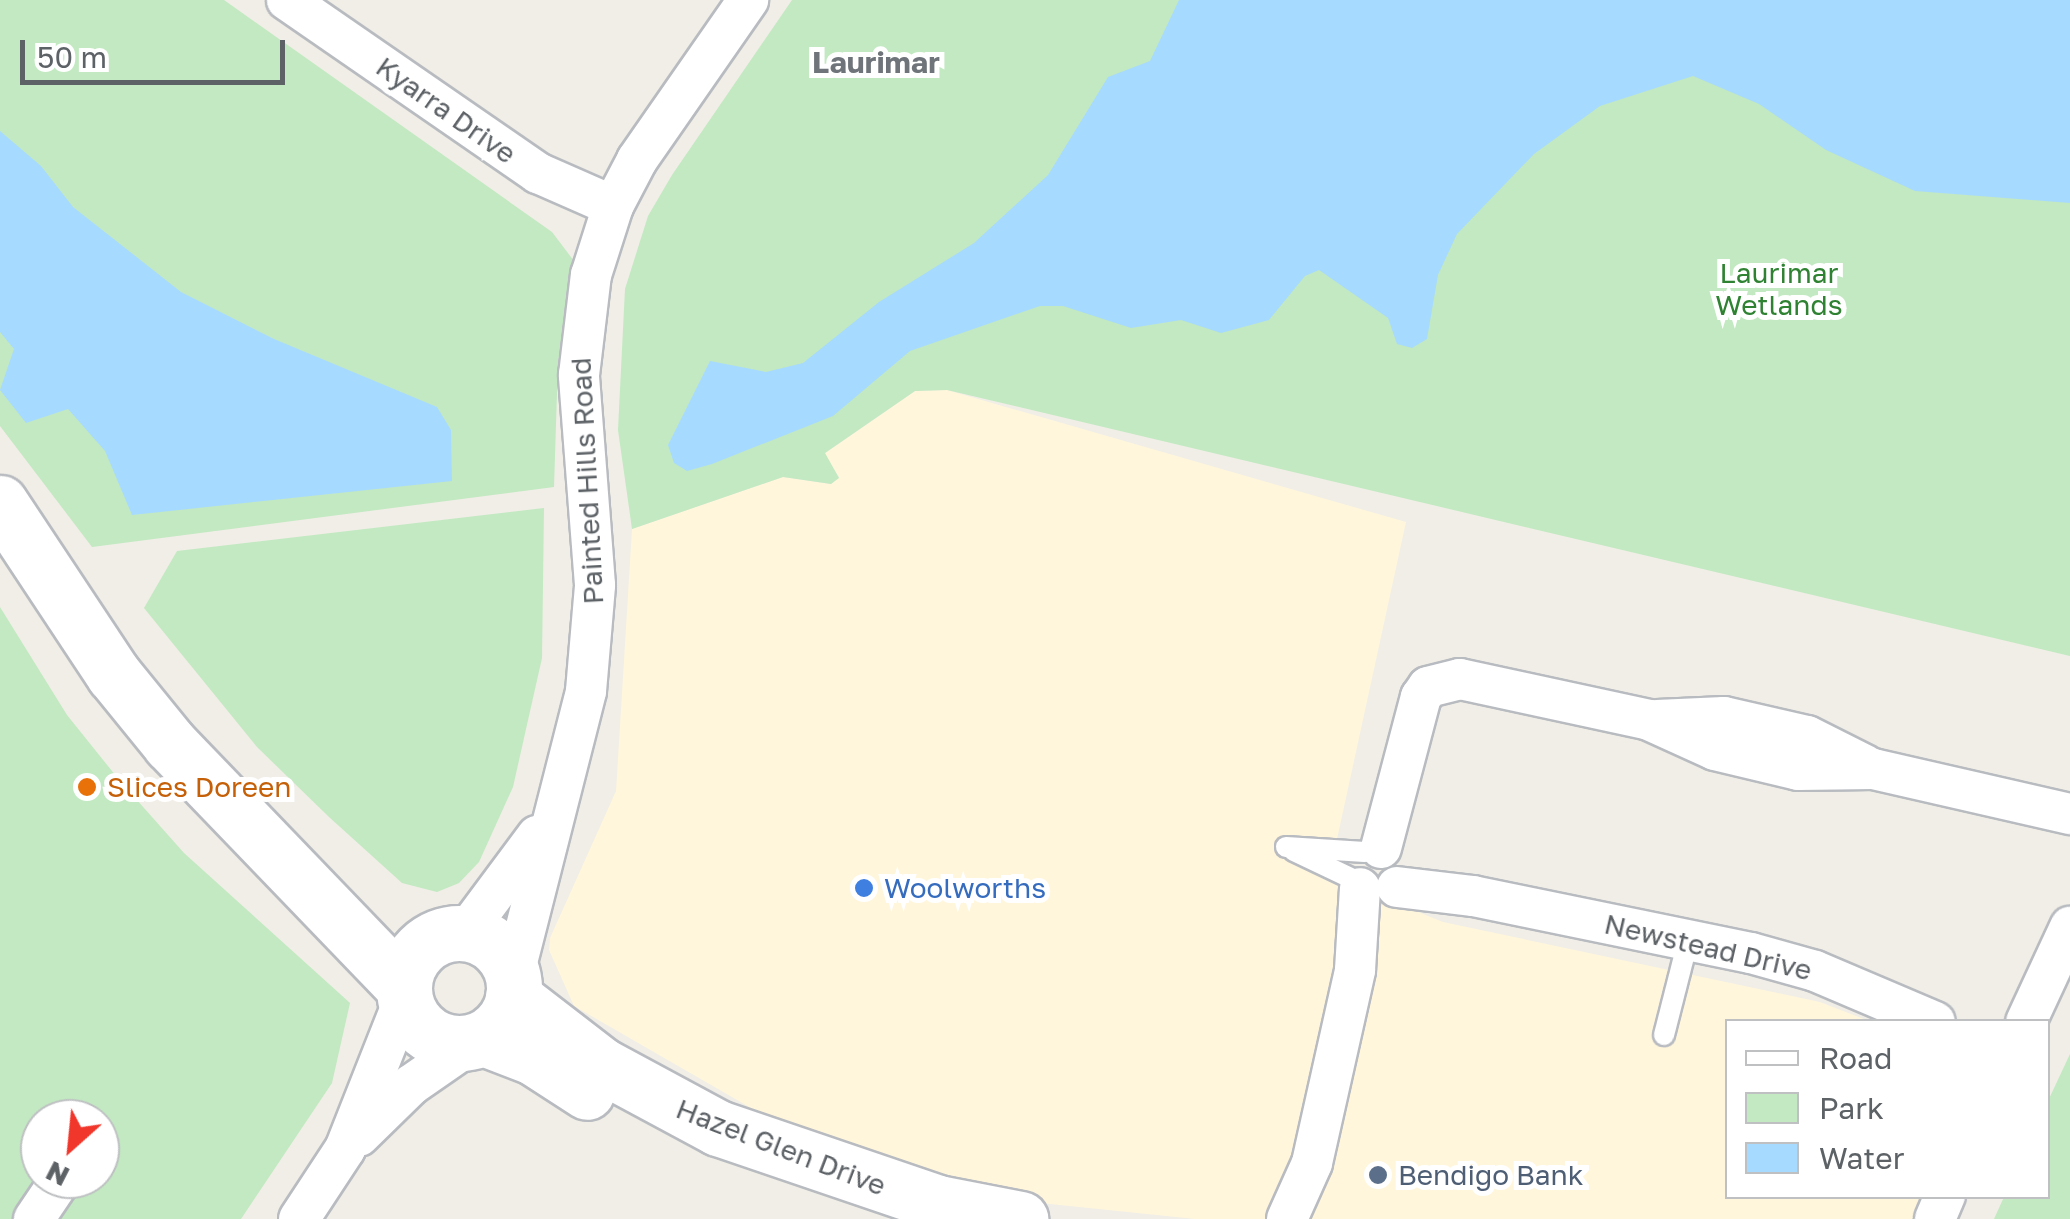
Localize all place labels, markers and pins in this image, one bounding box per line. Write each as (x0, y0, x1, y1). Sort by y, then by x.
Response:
place label: Slices Doreen (107, 770, 291, 804)
marker: Slices Doreen (76, 776, 98, 798)
place label: Woolworths (884, 871, 1046, 905)
marker: Woolworths (853, 877, 875, 899)
place label: Bendigo Bank (1398, 1158, 1584, 1192)
marker: Bendigo Bank (1367, 1164, 1389, 1186)

